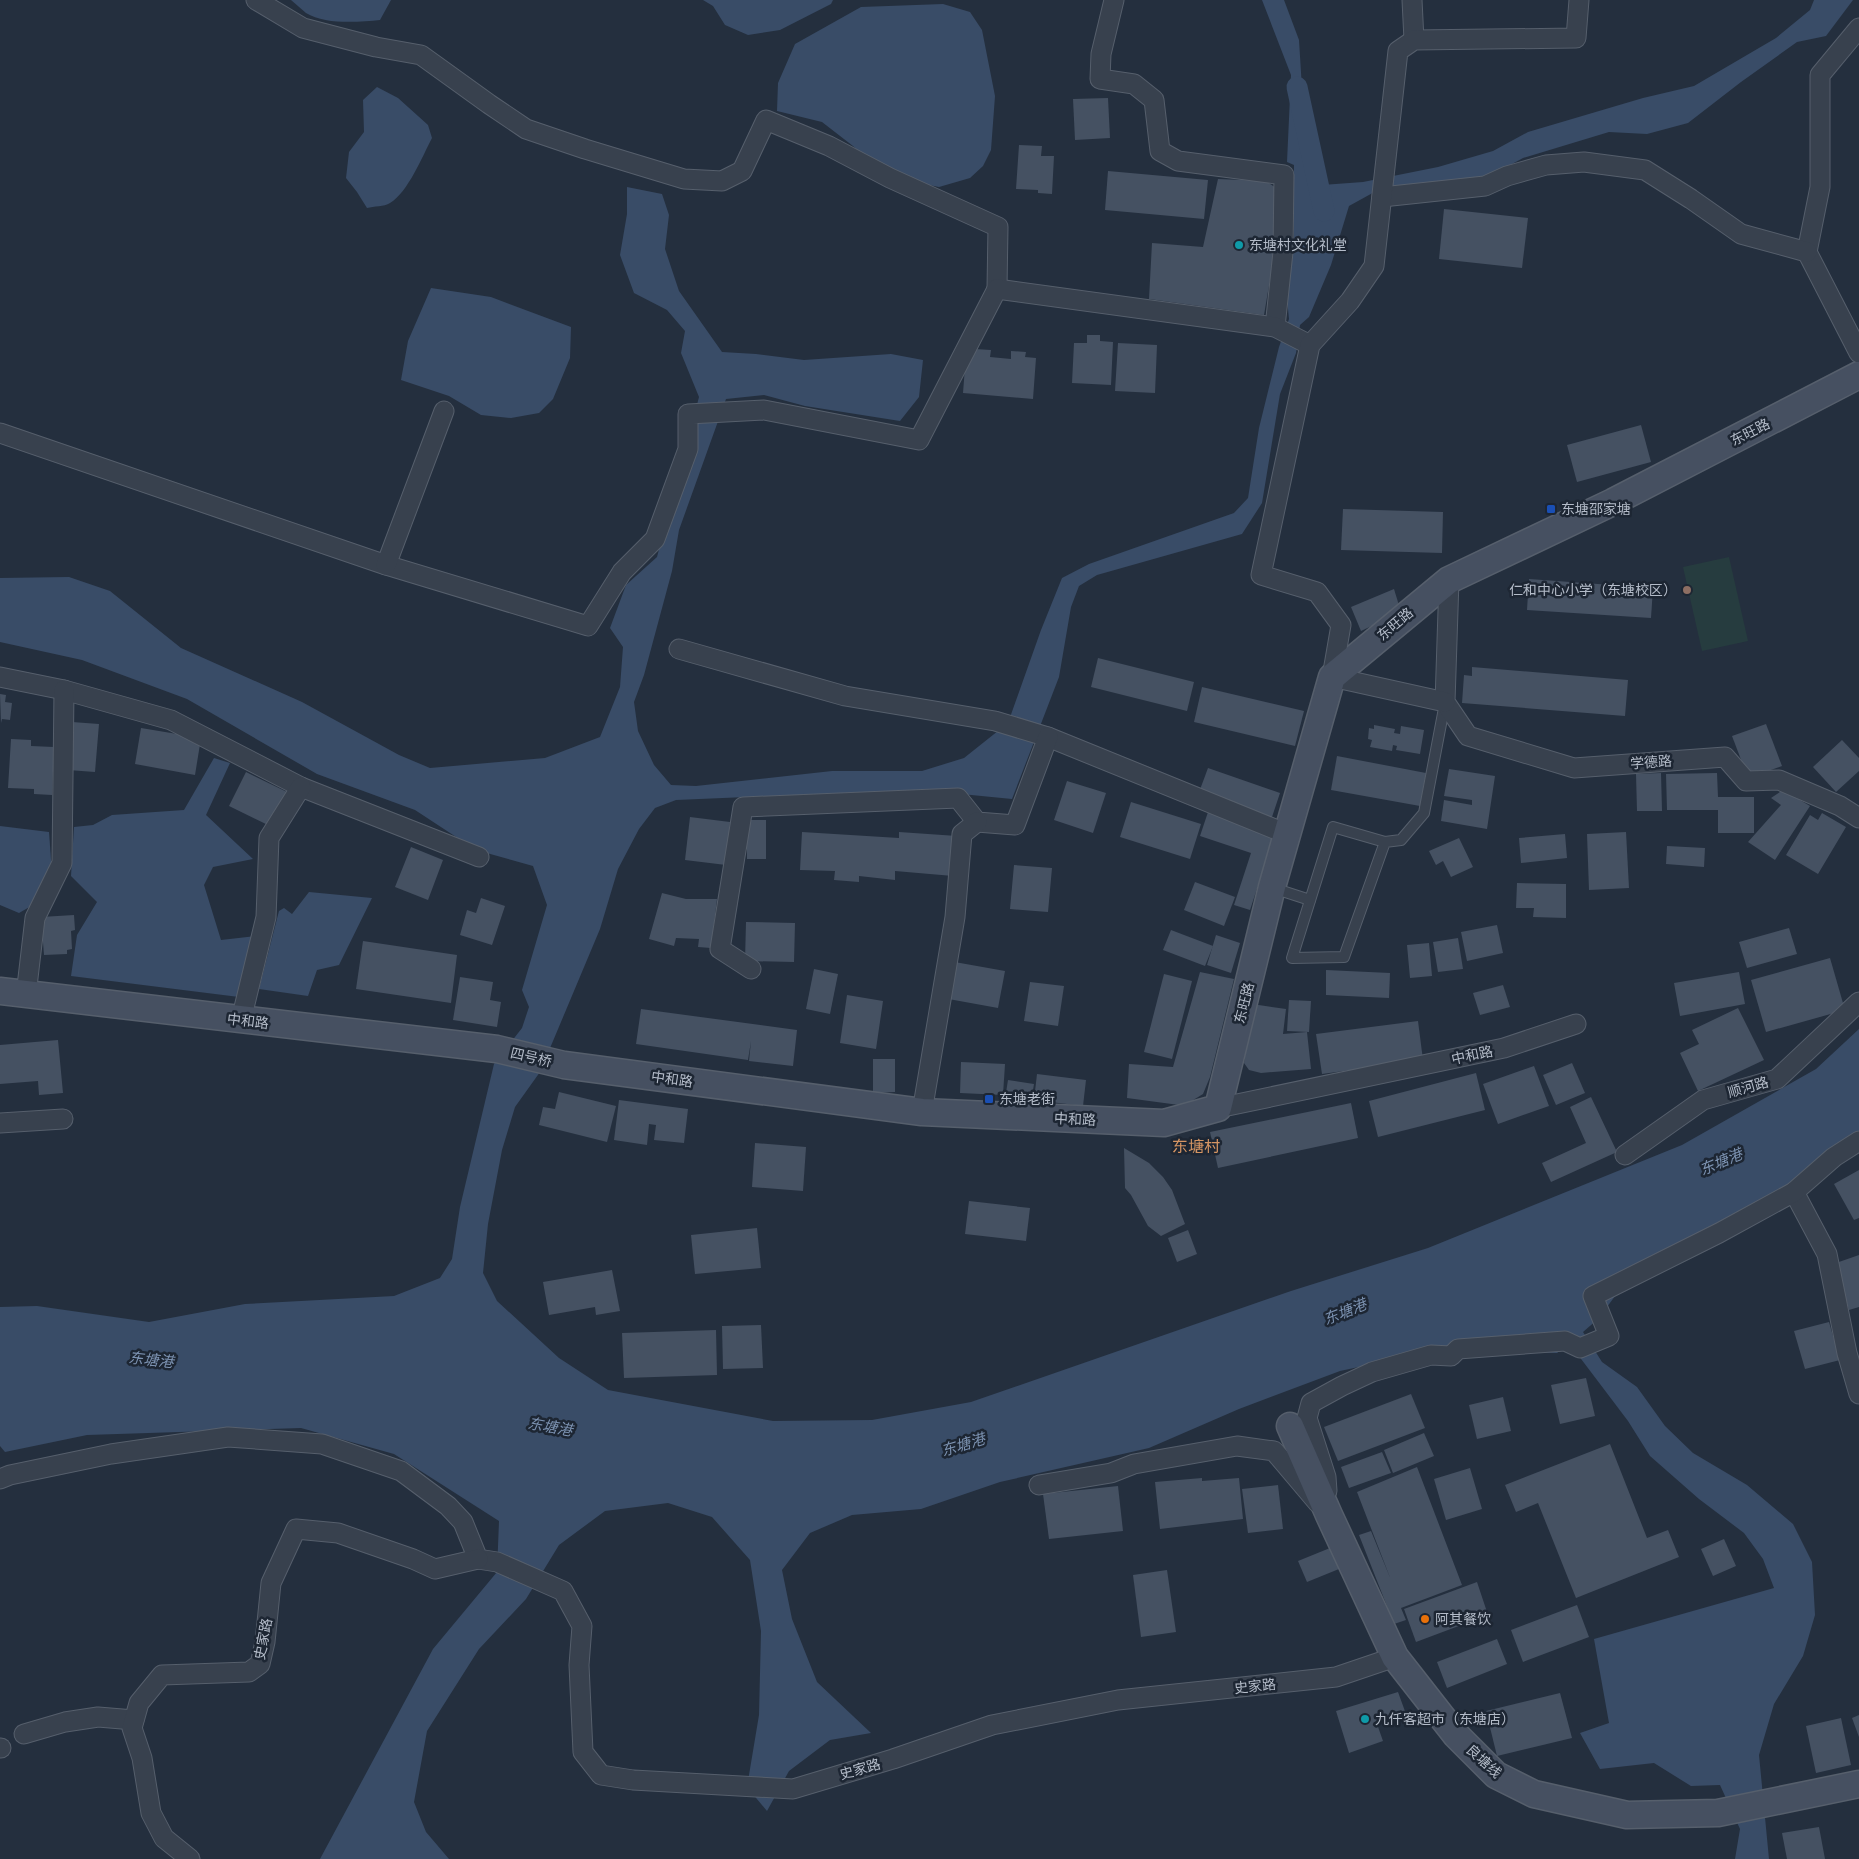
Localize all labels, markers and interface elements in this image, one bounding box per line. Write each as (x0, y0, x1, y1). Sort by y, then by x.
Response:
place label: 东塘村文化礼堂 (1249, 235, 1347, 255)
marker: 东塘村文化礼堂 (1233, 239, 1245, 251)
street label: 东旺路 (1727, 414, 1773, 450)
place label: 东塘邵家塘 (1561, 499, 1631, 519)
marker: 东塘邵家塘 (1545, 503, 1557, 515)
place label: 仁和中心小学（东塘校区） (1509, 580, 1677, 600)
marker: 仁和中心小学（东塘校区） (1681, 584, 1693, 596)
street label: 东旺路 (1372, 603, 1418, 645)
street label: 学德路 (1629, 751, 1673, 773)
street label: 东旺路 (1229, 980, 1259, 1026)
street label: 中和路 (226, 1009, 270, 1033)
street label: 中和路 (1449, 1041, 1495, 1069)
street label: 四号桥 (508, 1043, 554, 1071)
street label: 中和路 (650, 1066, 694, 1092)
street label: 顺河路 (1725, 1072, 1771, 1102)
place label: 东塘老街 (999, 1089, 1055, 1109)
marker: 东塘老街 (983, 1093, 995, 1105)
street label: 中和路 (1054, 1108, 1096, 1130)
district label: 东塘村 (1172, 1135, 1220, 1158)
water label: 东塘港 (1696, 1142, 1748, 1181)
water label: 东塘港 (1320, 1293, 1372, 1331)
water label: 东塘港 (127, 1347, 177, 1373)
water label: 东塘港 (526, 1412, 576, 1442)
water label: 东塘港 (938, 1427, 990, 1462)
place label: 阿其餐饮 (1435, 1609, 1491, 1629)
marker: 阿其餐饮 (1419, 1613, 1431, 1625)
street label: 史家路 (249, 1616, 277, 1662)
street label: 史家路 (1233, 1674, 1277, 1698)
place label: 九仟客超市（东塘店） (1375, 1709, 1515, 1729)
marker: 九仟客超市（东塘店） (1359, 1713, 1371, 1725)
street label: 良塘线 (1462, 1740, 1506, 1782)
street label: 史家路 (837, 1754, 883, 1784)

